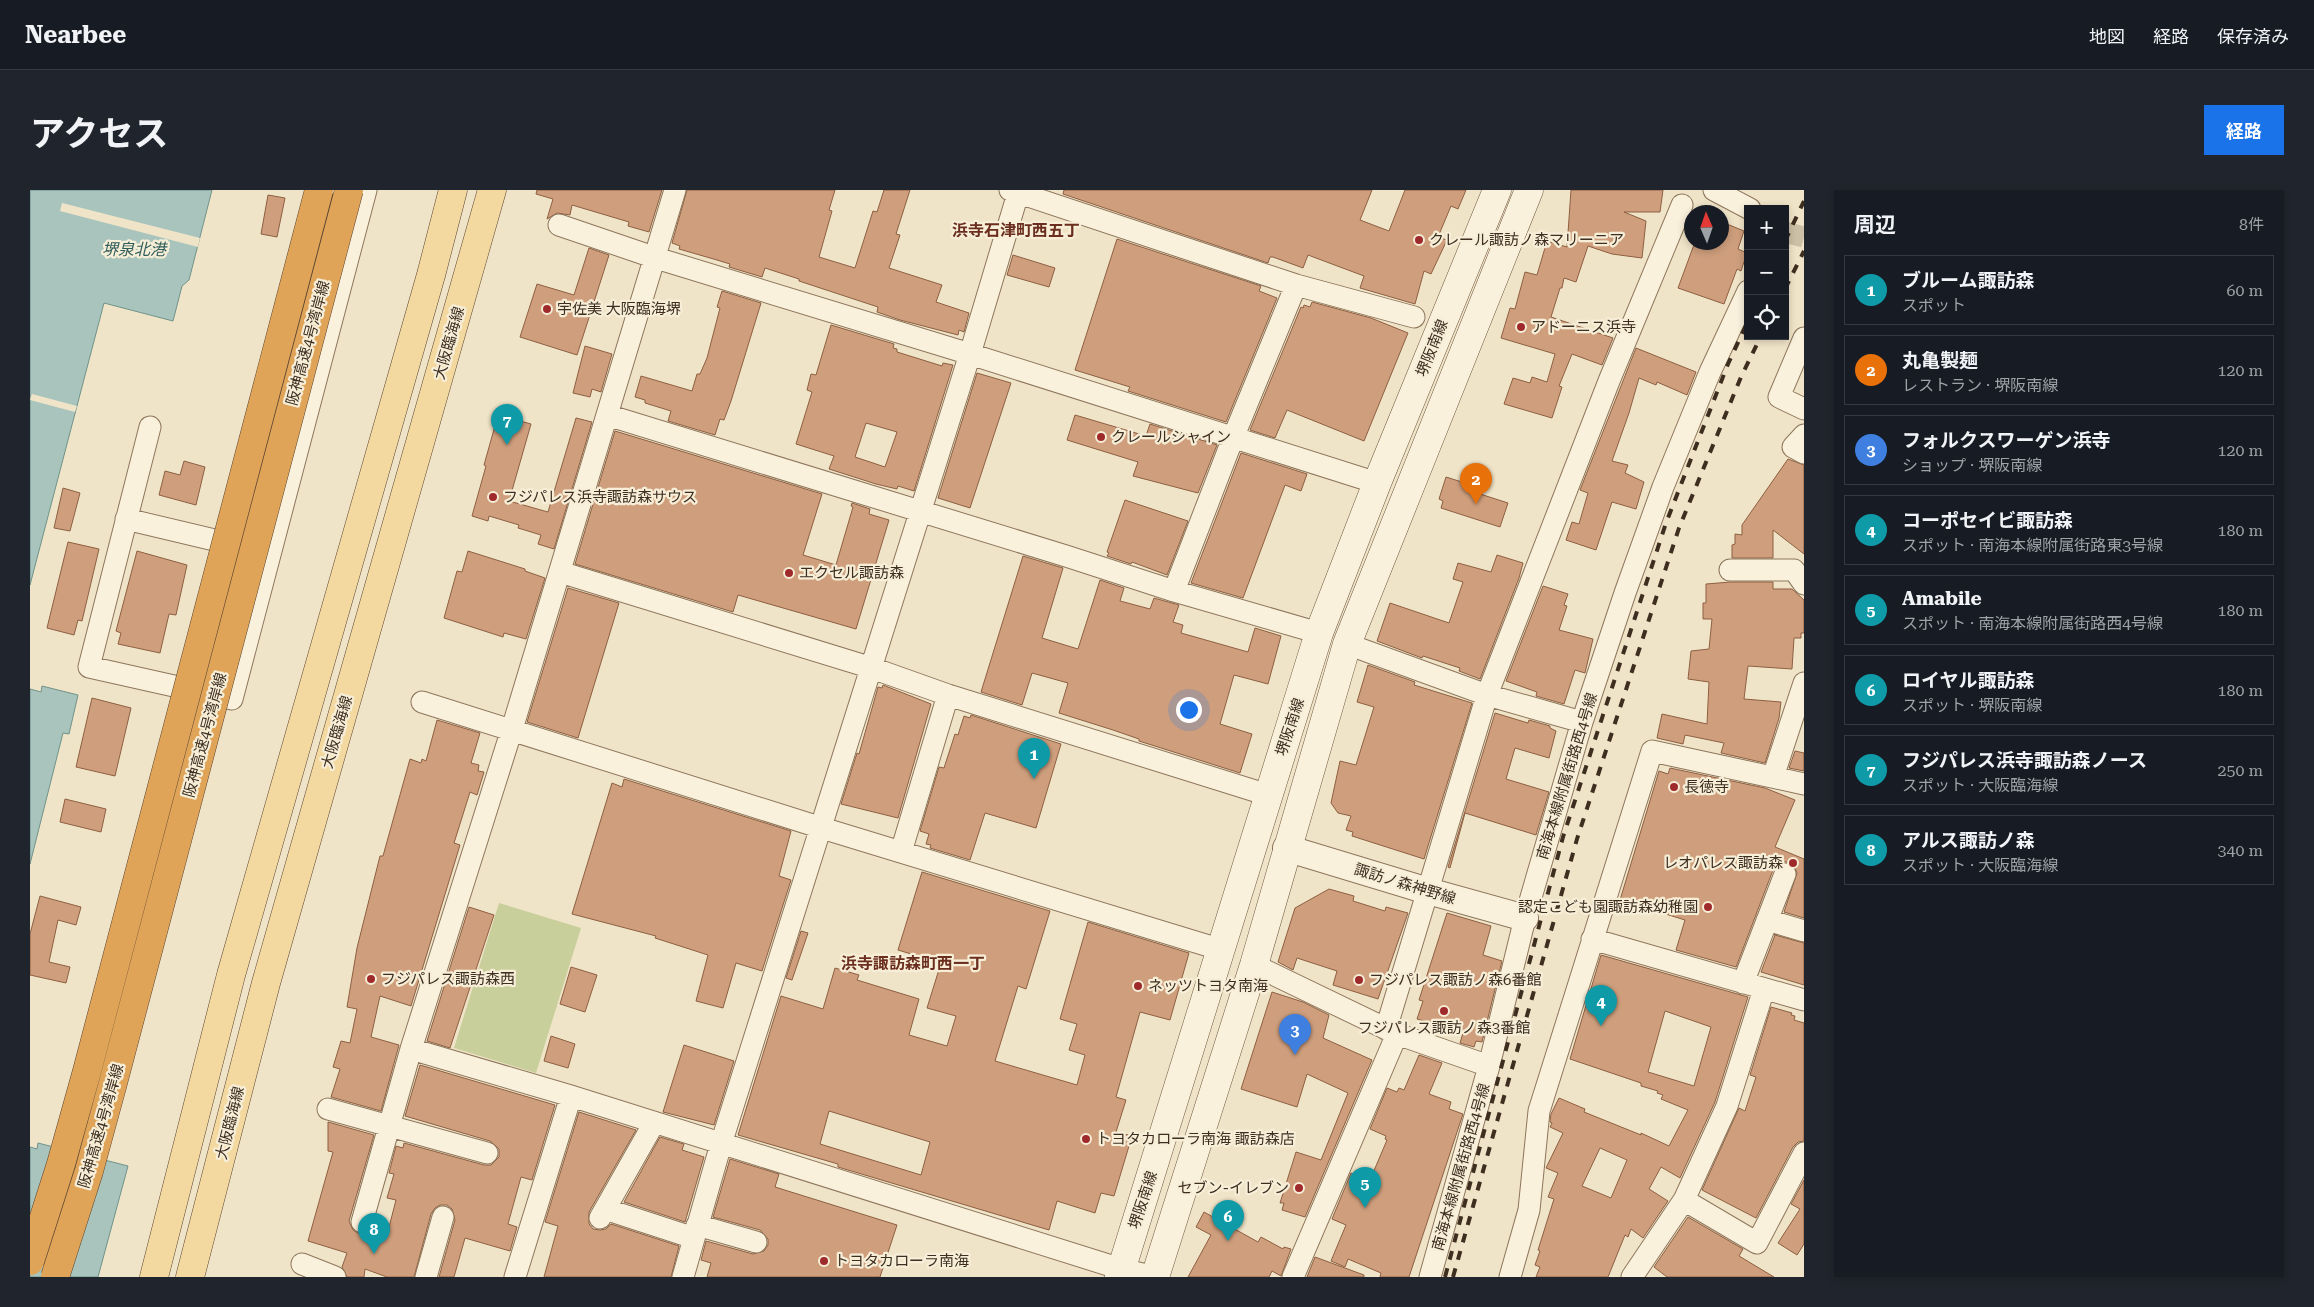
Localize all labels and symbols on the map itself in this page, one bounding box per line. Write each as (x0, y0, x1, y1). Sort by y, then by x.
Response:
north arrow (1684, 205, 1729, 250)
district label: 浜寺石津町西五丁 (952, 221, 1080, 240)
place label: クレール諏訪ノ森マリーニア (1429, 231, 1624, 249)
marker: クレール諏訪ノ森マリーニア (1413, 234, 1425, 246)
water label: 堺泉北港 (102, 240, 168, 259)
street label: 阪神高速4号湾岸線 (283, 279, 333, 407)
place label: 宇佐美 大阪臨海堺 (557, 300, 681, 318)
marker: 宇佐美 大阪臨海堺 (541, 303, 553, 315)
street label: 大阪臨海線 (430, 304, 468, 382)
street label: 堺阪南線 (1412, 317, 1452, 379)
place label: アドーニス浜寺 (1531, 318, 1636, 336)
marker: アドーニス浜寺 (1515, 321, 1527, 333)
pin: 7 (491, 404, 523, 445)
place label: クレールシャイン (1111, 428, 1231, 446)
marker: クレールシャイン (1095, 431, 1107, 443)
pin: 2 (1460, 463, 1492, 504)
place label: フジパレス浜寺諏訪森サウス (503, 488, 697, 506)
marker: フジパレス浜寺諏訪森サウス (487, 491, 499, 503)
place label: エクセル諏訪森 (799, 564, 904, 582)
marker: エクセル諏訪森 (783, 567, 795, 579)
street label: 阪神高速4号湾岸線 (180, 671, 230, 799)
street label: 南海本線附属街路西4号線 (1533, 690, 1601, 862)
street label: 大阪臨海線 (318, 693, 356, 771)
street label: 堺阪南線 (1272, 696, 1308, 758)
your location (1176, 697, 1202, 723)
pin: 1 (1018, 738, 1050, 779)
place label: 長徳寺 (1684, 778, 1729, 796)
marker: 長徳寺 (1668, 781, 1680, 793)
place label: レオパレス諏訪森 (1663, 854, 1783, 872)
marker: レオパレス諏訪森 (1787, 857, 1799, 869)
street label: 諏訪ノ森神野線 (1352, 860, 1458, 908)
place label: 認定こども園諏訪森幼稚園 (1518, 898, 1698, 916)
marker: 認定こども園諏訪森幼稚園 (1702, 901, 1714, 913)
district label: 浜寺諏訪森町西一丁 (841, 954, 985, 973)
place label: フジパレス諏訪森西 (381, 970, 515, 988)
place label: フジパレス諏訪ノ森6番館 (1369, 971, 1542, 989)
marker: フジパレス諏訪森西 (365, 973, 377, 985)
marker: フジパレス諏訪ノ森6番館 (1353, 974, 1365, 986)
place label: ネッツトヨタ南海 (1148, 977, 1268, 995)
marker: ネッツトヨタ南海 (1132, 980, 1144, 992)
pin: 4 (1585, 985, 1617, 1026)
marker: フジパレス諏訪ノ森3番館 (1438, 1005, 1450, 1017)
pin: 3 (1279, 1014, 1311, 1055)
place label: フジパレス諏訪ノ森3番館 (1358, 1019, 1530, 1037)
street label: 阪神高速4号湾岸線 (75, 1062, 127, 1190)
street label: 南海本線附属街路西4号線 (1428, 1081, 1494, 1253)
street label: 大阪臨海線 (212, 1084, 248, 1162)
place label: トヨタカローラ南海 諏訪森店 (1096, 1130, 1295, 1148)
marker: トヨタカローラ南海 諏訪森店 (1080, 1133, 1092, 1145)
pin: 5 (1349, 1167, 1381, 1208)
street label: 堺阪南線 (1125, 1169, 1161, 1231)
place label: セブン-イレブン (1177, 1179, 1289, 1197)
marker: セブン-イレブン (1293, 1182, 1305, 1194)
pin: 6 (1212, 1200, 1244, 1241)
pin: 8 (358, 1213, 390, 1254)
place label: トヨタカローラ南海 (834, 1252, 969, 1270)
marker: トヨタカローラ南海 (818, 1255, 830, 1267)

